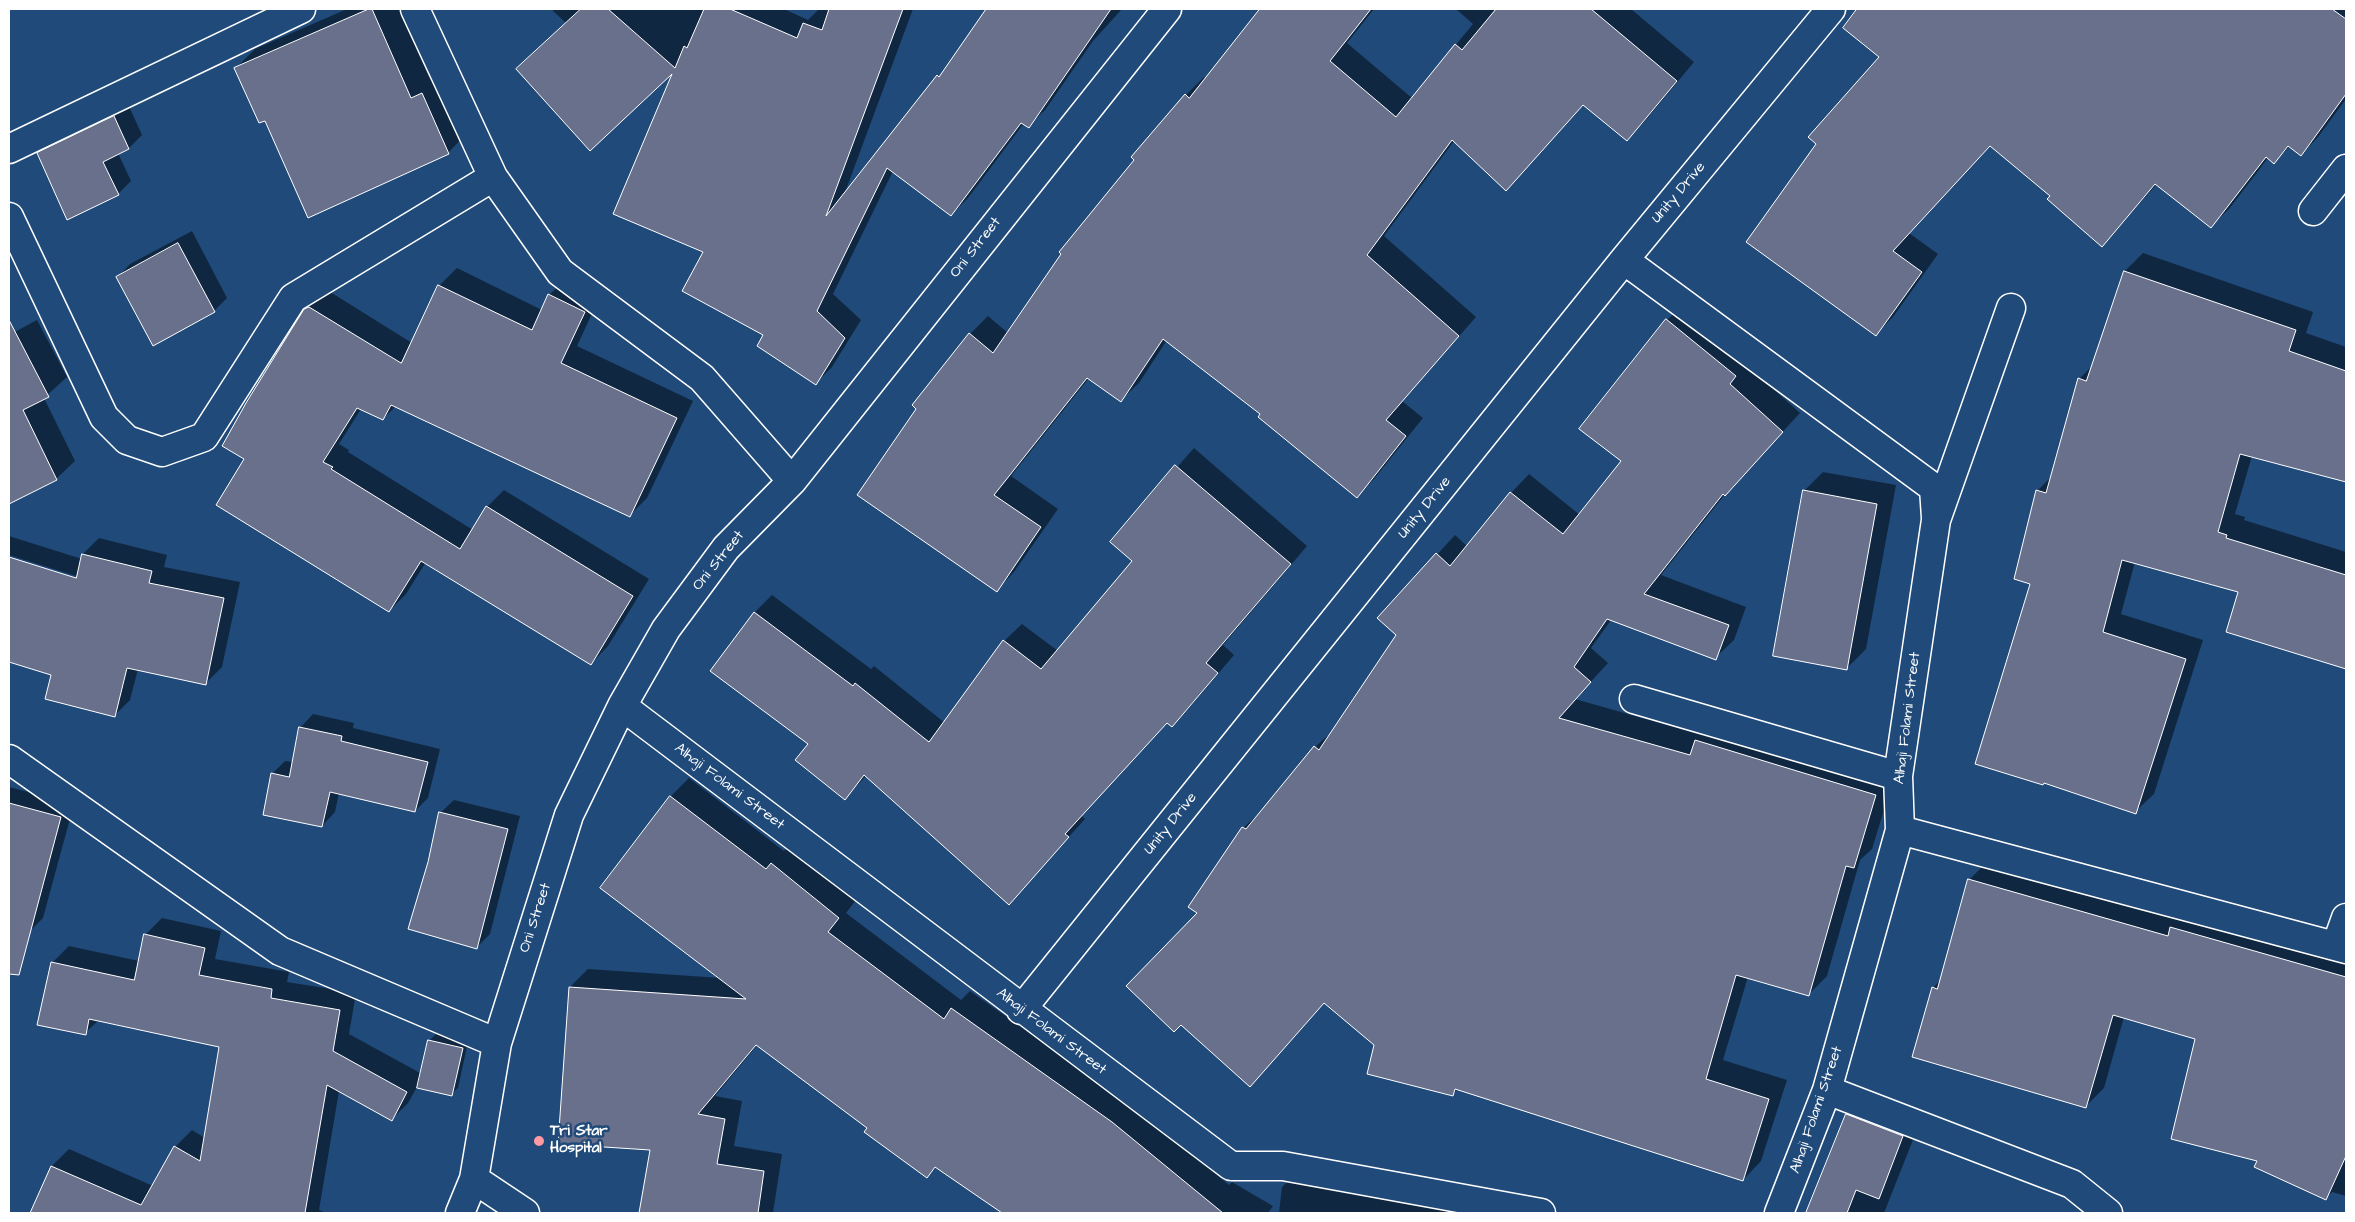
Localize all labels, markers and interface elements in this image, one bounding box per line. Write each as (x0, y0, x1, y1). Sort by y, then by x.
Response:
street label: Unity Drive (1648, 159, 1710, 227)
street label: Oni Street (947, 214, 1005, 282)
street label: Unity Drive (1395, 473, 1455, 543)
street label: Oni Street (689, 527, 749, 595)
street label: Alhaji Folami Street (1891, 651, 1925, 785)
street label: Alhaji Folami Street (670, 740, 788, 834)
street label: Unity Drive (1141, 789, 1201, 859)
street label: Oni Street (516, 881, 556, 955)
street label: Alhaji Folami Street (992, 985, 1110, 1079)
street label: Alhaji Folami Street (1787, 1044, 1847, 1176)
place label: Tri Star Hospital (550, 1123, 608, 1158)
marker: Tri Star Hospital (532, 1134, 546, 1148)

